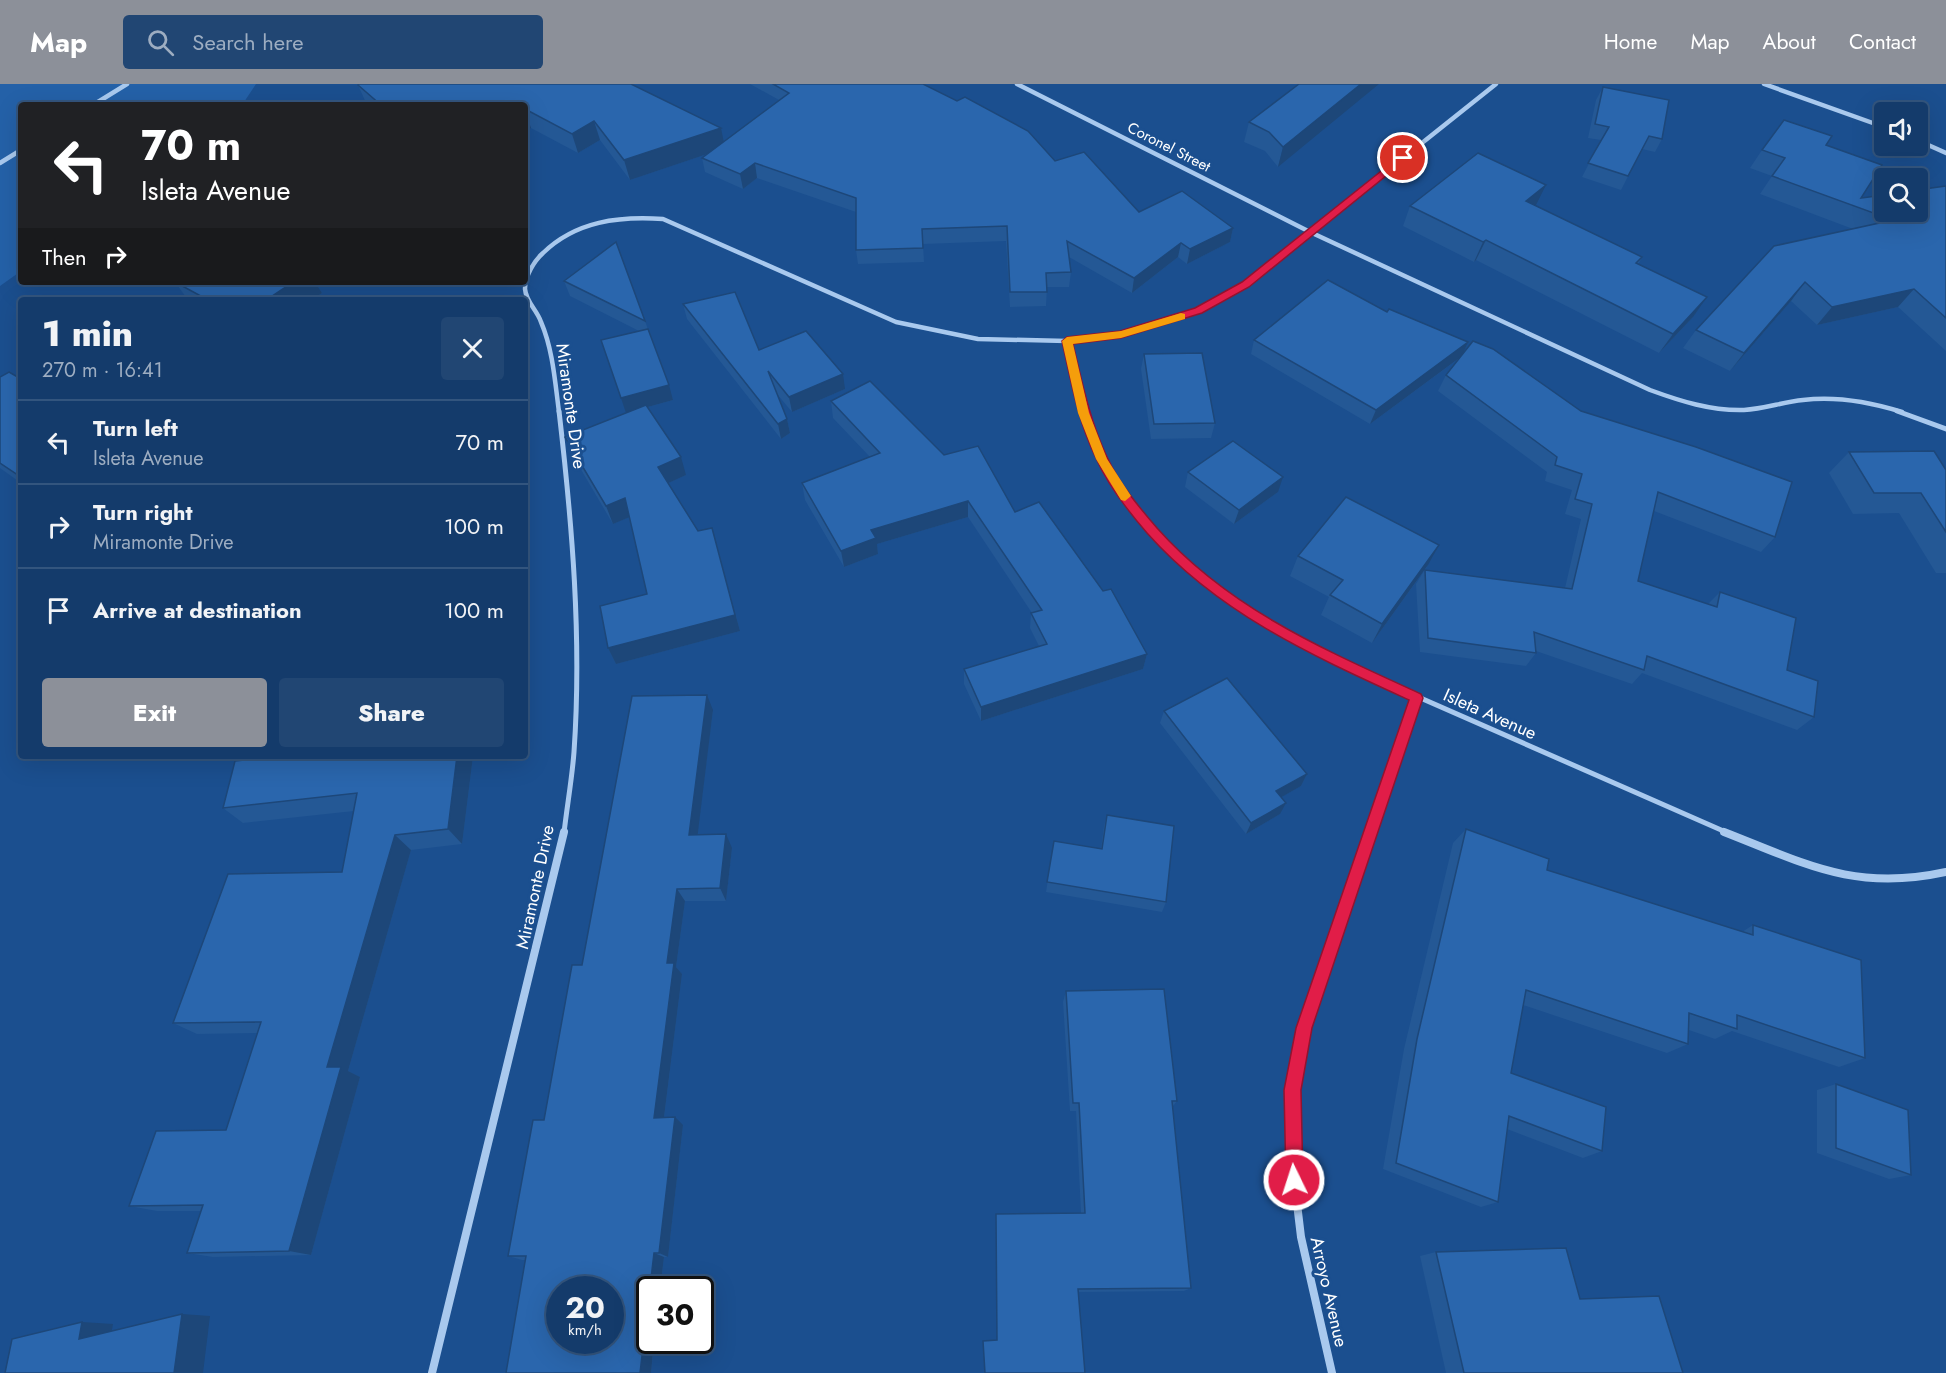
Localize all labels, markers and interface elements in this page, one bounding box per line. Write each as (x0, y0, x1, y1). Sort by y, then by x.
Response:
search box (123, 15, 543, 69)
text: Map (30, 22, 87, 63)
icon: search (144, 26, 177, 59)
text: Search here (192, 26, 304, 58)
text: Home (1604, 27, 1657, 57)
text: Map (1690, 27, 1730, 57)
text: About (1763, 27, 1816, 57)
text: Contact (1849, 27, 1916, 57)
map controls (1874, 102, 1928, 222)
button: sound (1874, 102, 1928, 156)
text: 70 m (141, 115, 241, 176)
street label: Coronel Street (1124, 117, 1215, 178)
icon: left (42, 126, 120, 204)
pin (1377, 132, 1428, 183)
icon: arrive (1386, 141, 1419, 174)
button: search (1874, 168, 1928, 222)
text: Isleta Avenue (141, 171, 290, 210)
icon: right (99, 240, 132, 273)
text: Then (42, 241, 87, 273)
text: 1 min (42, 307, 133, 359)
button: close (441, 317, 504, 380)
street label: Miramonte Drive (549, 342, 593, 470)
text: 270 m · 16:41 (42, 356, 163, 385)
text: Turn left (93, 412, 178, 444)
icon: left (42, 426, 75, 459)
text: 70 m (455, 426, 504, 458)
text: Isleta Avenue (93, 444, 204, 473)
text: Turn right (93, 496, 193, 528)
icon: right (42, 510, 75, 543)
text: 100 m (444, 510, 504, 542)
text: Miramonte Drive (93, 528, 233, 557)
icon: arrive (42, 594, 75, 627)
text: Arrive at destination (93, 594, 302, 626)
text: 100 m (444, 594, 504, 626)
button: Exit (42, 678, 267, 747)
button: Share (279, 678, 504, 747)
street label: Isleta Avenue (1439, 682, 1541, 746)
street label: Miramonte Drive (509, 822, 561, 952)
position arrow (1262, 1148, 1326, 1212)
street label: Arroyo Avenue (1304, 1234, 1354, 1350)
speed limit sign: 30 (636, 1276, 714, 1354)
text: 20 (565, 1286, 605, 1329)
text: km/h (568, 1319, 602, 1341)

